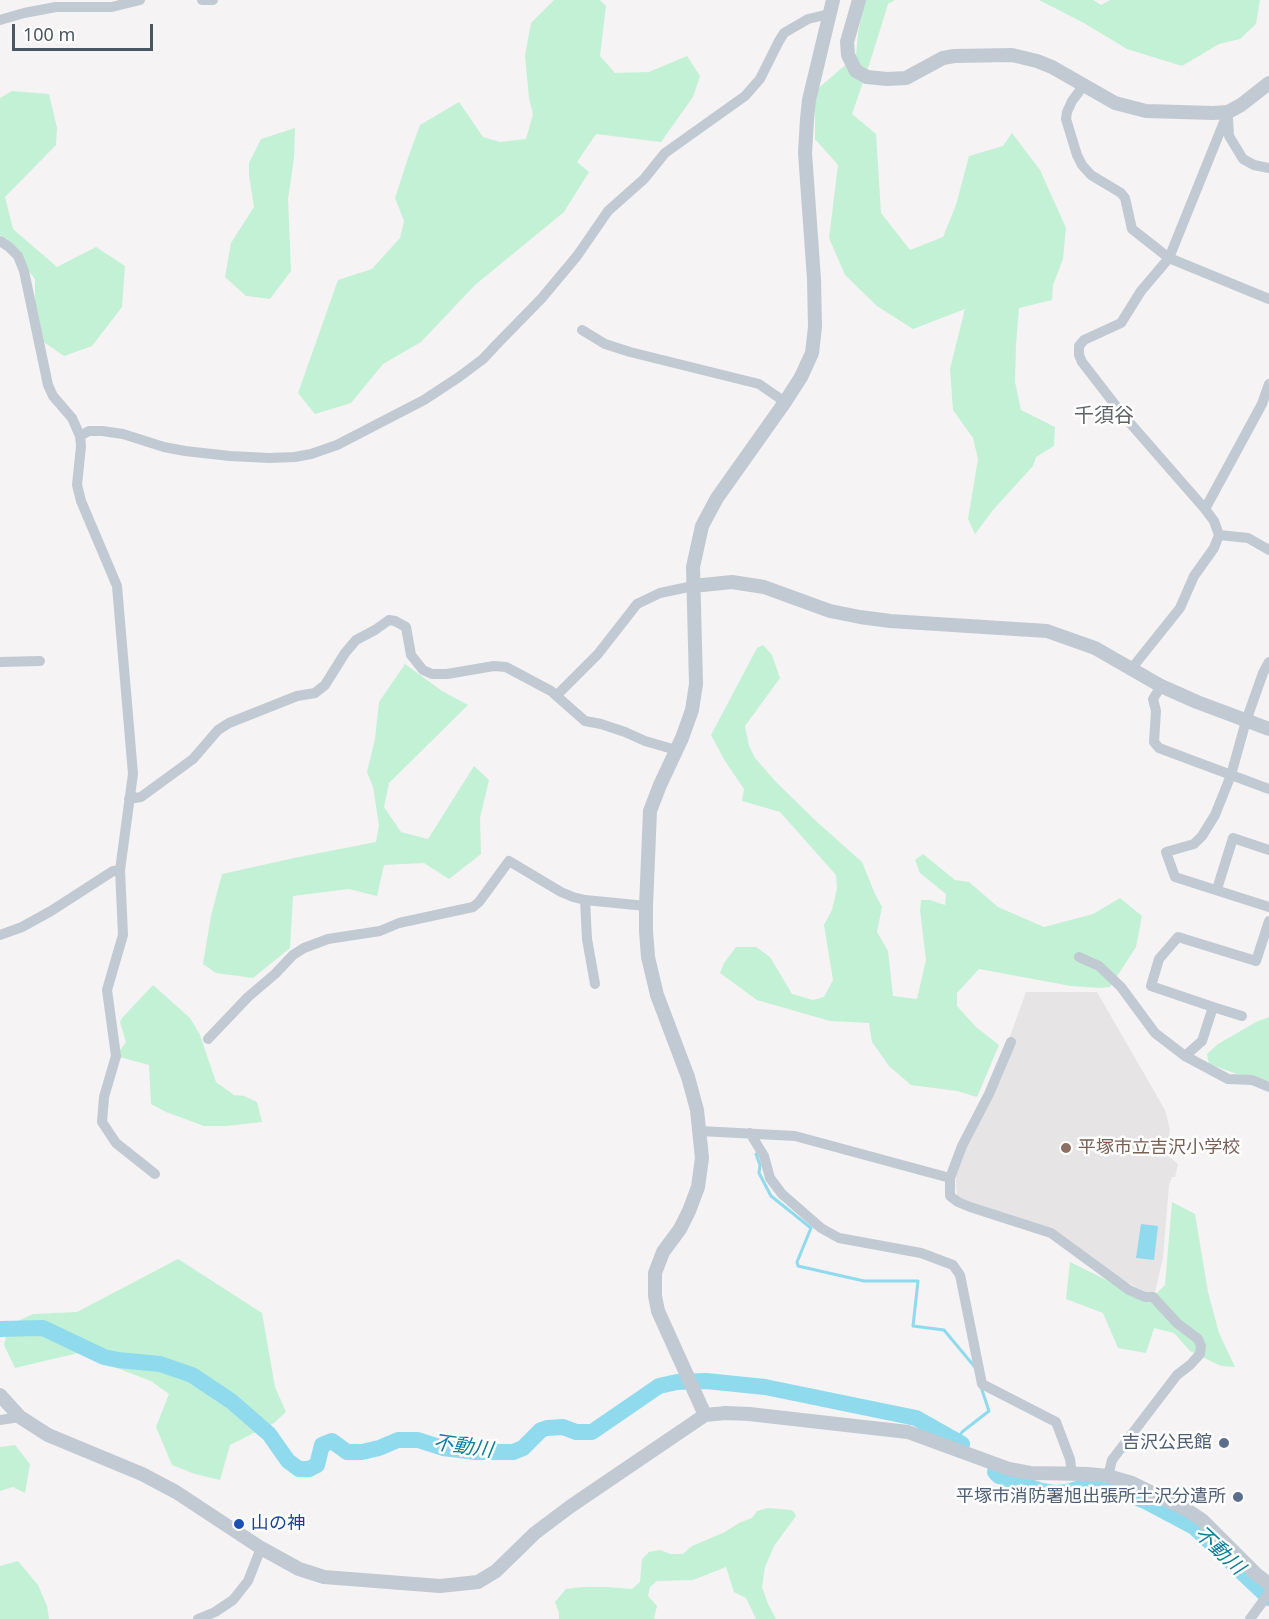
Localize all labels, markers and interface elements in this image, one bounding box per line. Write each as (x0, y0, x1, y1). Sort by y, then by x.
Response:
scale bar (15, 12, 156, 50)
text: 100 m (23, 22, 75, 46)
district label: 千須谷 (1074, 404, 1134, 428)
place label: 平塚市立吉沢小学校 (1078, 1137, 1240, 1159)
marker: 平塚市立吉沢小学校 (1059, 1141, 1073, 1155)
water label: 不動川 (432, 1431, 494, 1463)
place label: 吉沢公民館 (1122, 1432, 1212, 1454)
marker: 吉沢公民館 (1217, 1436, 1231, 1450)
place label: 平塚市消防署旭出張所土沢分遣所 (956, 1486, 1226, 1508)
marker: 平塚市消防署旭出張所土沢分遣所 (1231, 1490, 1245, 1504)
place label: 山の神 (251, 1513, 305, 1535)
marker: 山の神 (232, 1517, 246, 1531)
water label: 不動川 (1189, 1522, 1249, 1580)

